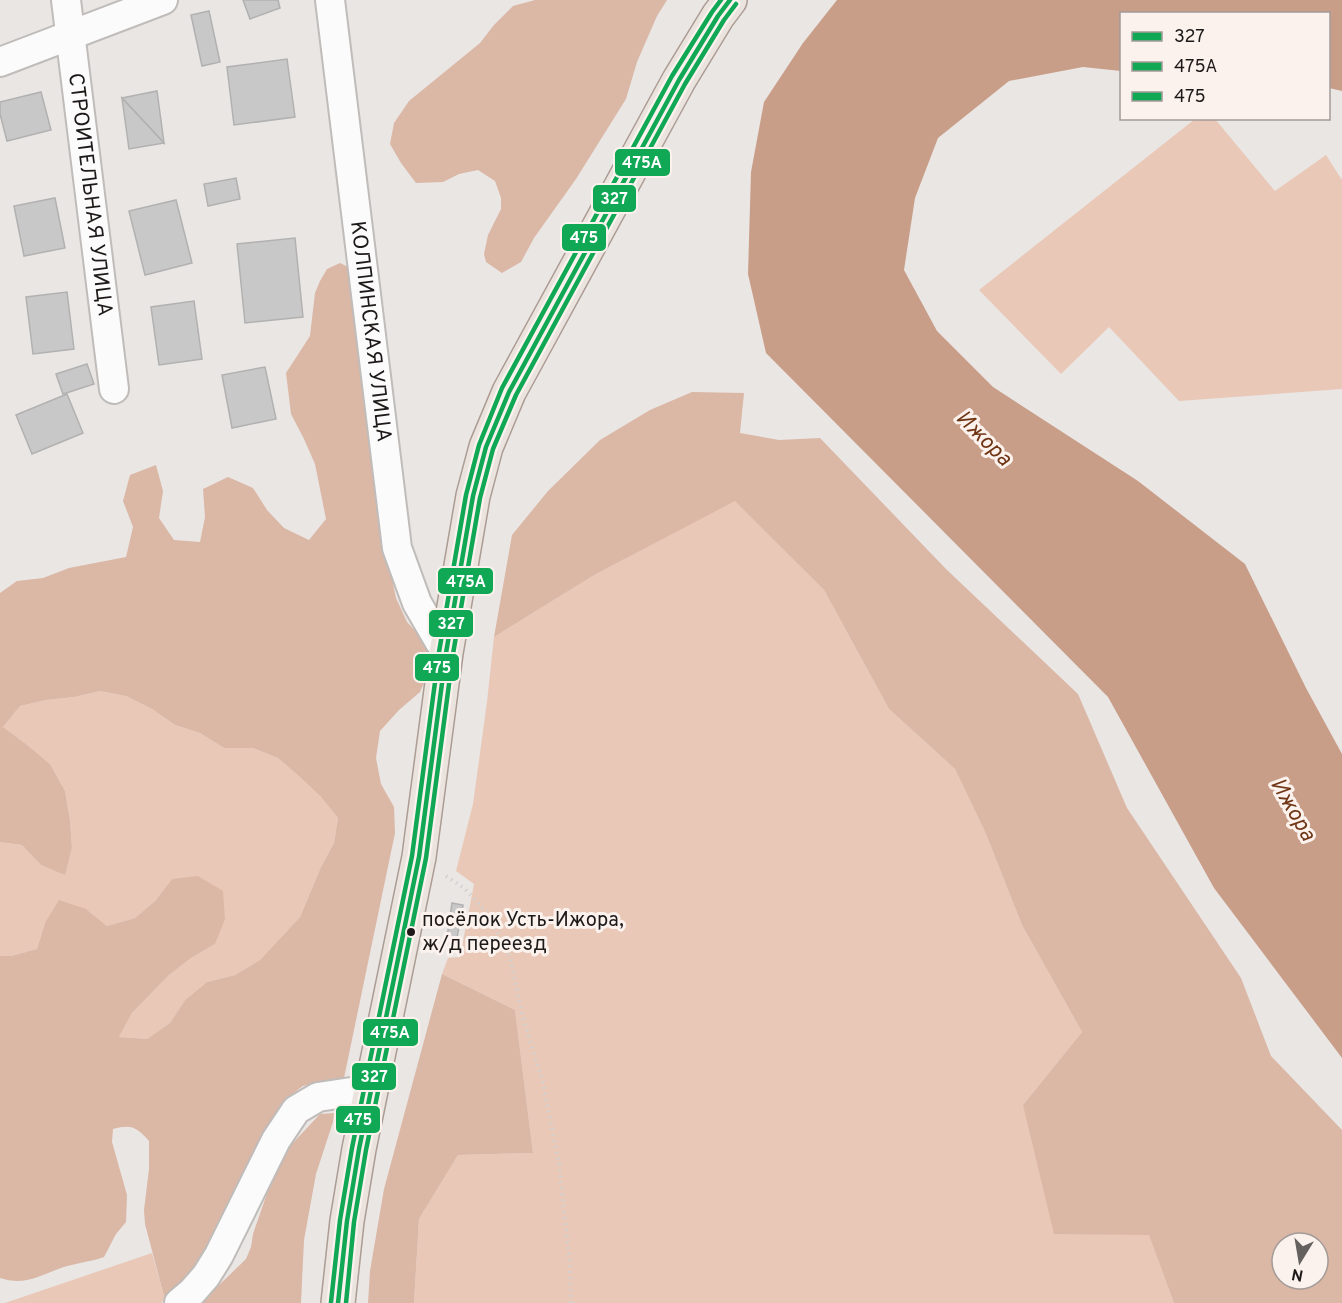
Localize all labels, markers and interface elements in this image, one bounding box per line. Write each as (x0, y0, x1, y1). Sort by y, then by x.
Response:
legend (1120, 12, 1330, 120)
text: 327 (1174, 26, 1205, 49)
text: 475А (1174, 56, 1217, 79)
street label: СТРОИТЕЛЬНАЯ УЛИЦА (62, 71, 118, 318)
text: 475 (1174, 86, 1206, 109)
line badge: 475А (614, 148, 671, 177)
text: 475А (622, 154, 662, 174)
line badge: 327 (592, 184, 637, 213)
text: 327 (600, 190, 628, 210)
street label: КОЛПИНСКАЯ УЛИЦА (344, 219, 397, 444)
line badge: 475 (561, 223, 607, 252)
text: 475 (570, 229, 598, 249)
water label: Ижора (949, 405, 1017, 473)
line badge: 475А (437, 567, 494, 595)
text: 475А (446, 573, 486, 593)
line badge: 327 (428, 609, 474, 638)
text: 327 (437, 615, 465, 635)
line badge: 475 (414, 653, 460, 682)
text: 475 (423, 659, 451, 679)
water label: Ижора (1263, 774, 1321, 847)
place label: посёлок Усть-Ижора, ж/д переезд (422, 908, 624, 958)
marker: посёлок Усть-Ижора, ж/д переезд (405, 926, 417, 938)
line badge: 475А (362, 1018, 419, 1047)
text: 475А (370, 1024, 410, 1044)
line badge: 327 (351, 1062, 397, 1091)
text: 327 (360, 1068, 388, 1088)
line badge: 475 (335, 1105, 381, 1134)
text: 475 (344, 1111, 372, 1131)
north arrow (1270, 1231, 1330, 1291)
text: N (1290, 1263, 1305, 1285)

